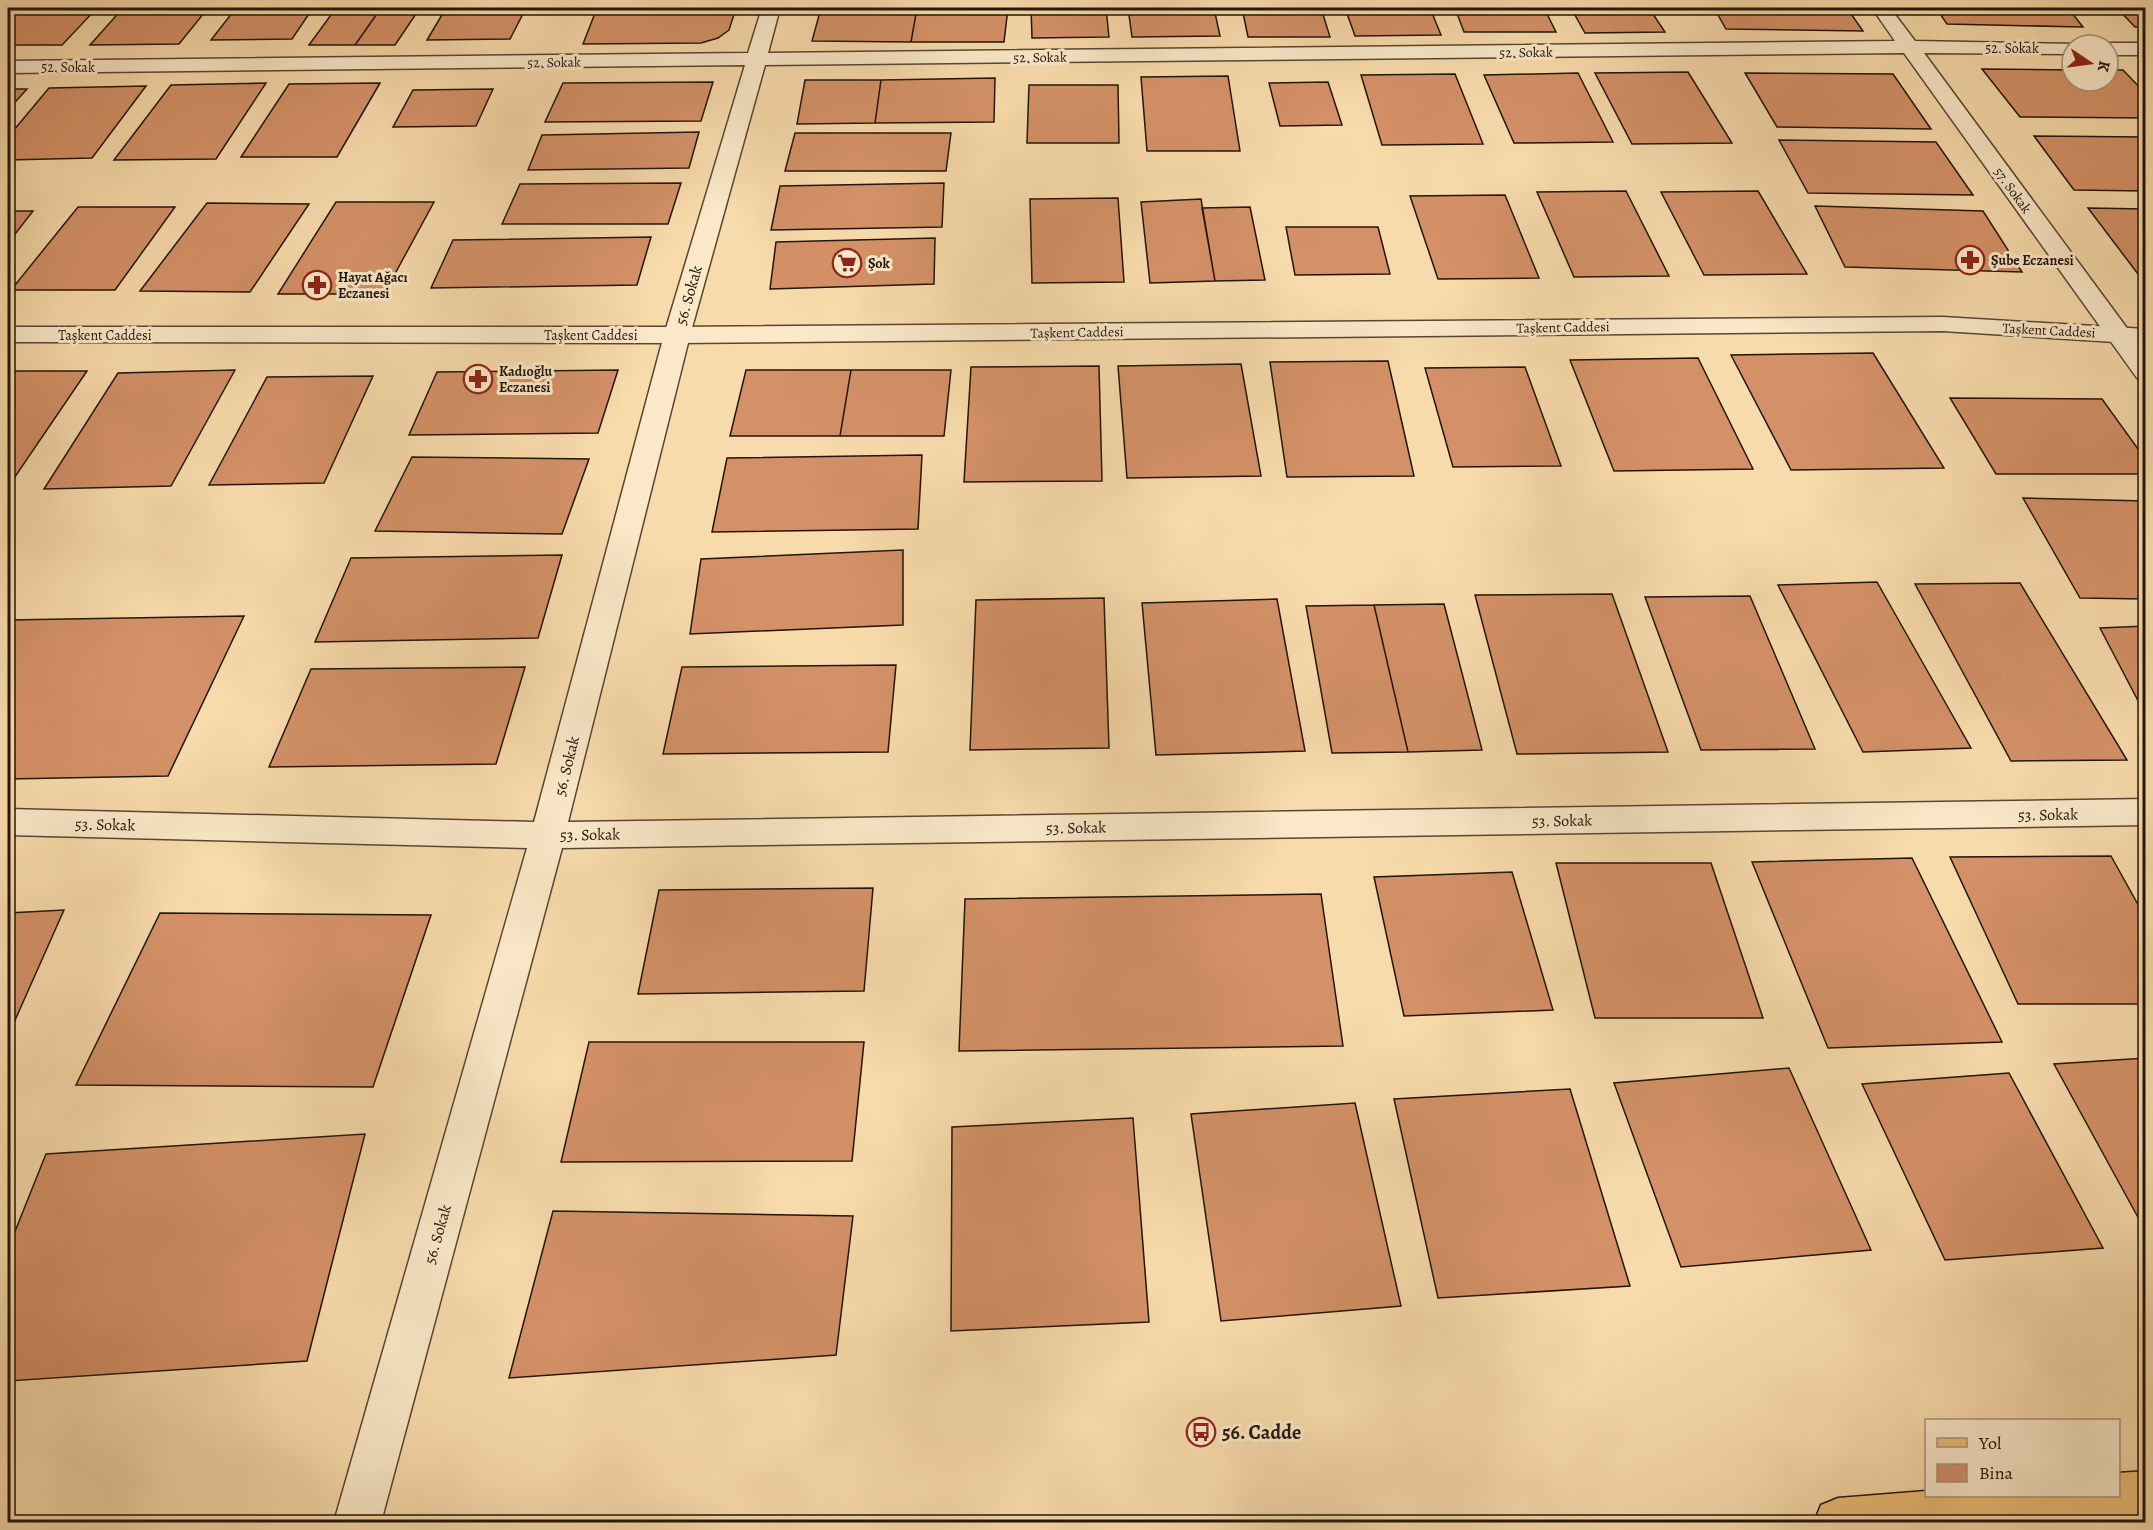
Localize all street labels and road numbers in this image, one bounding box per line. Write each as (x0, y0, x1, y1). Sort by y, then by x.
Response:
street label: 52. Sokak (1985, 39, 2039, 58)
street label: 52. Sokak (1499, 43, 1553, 62)
street label: 52. Sokak (1013, 48, 1067, 67)
street label: 52. Sokak (527, 53, 581, 72)
street label: 52. Sokak (41, 58, 95, 77)
street label: 57. Sokak (1989, 163, 2036, 217)
street label: 56. Sokak (670, 263, 708, 328)
street label: Taşkent Caddesi (1516, 317, 1610, 338)
street label: Taşkent Caddesi (2002, 319, 2096, 342)
street label: Taşkent Caddesi (1030, 322, 1124, 343)
street label: Taşkent Caddesi (58, 326, 152, 345)
street label: Taşkent Caddesi (544, 326, 638, 345)
street label: 56. Sokak (549, 734, 585, 799)
street label: 53. Sokak (2018, 803, 2078, 827)
street label: 53. Sokak (1532, 809, 1592, 833)
street label: 53. Sokak (75, 813, 135, 837)
street label: 53. Sokak (1046, 816, 1106, 840)
street label: 53. Sokak (560, 823, 620, 847)
street label: 56. Sokak (419, 1202, 457, 1267)

